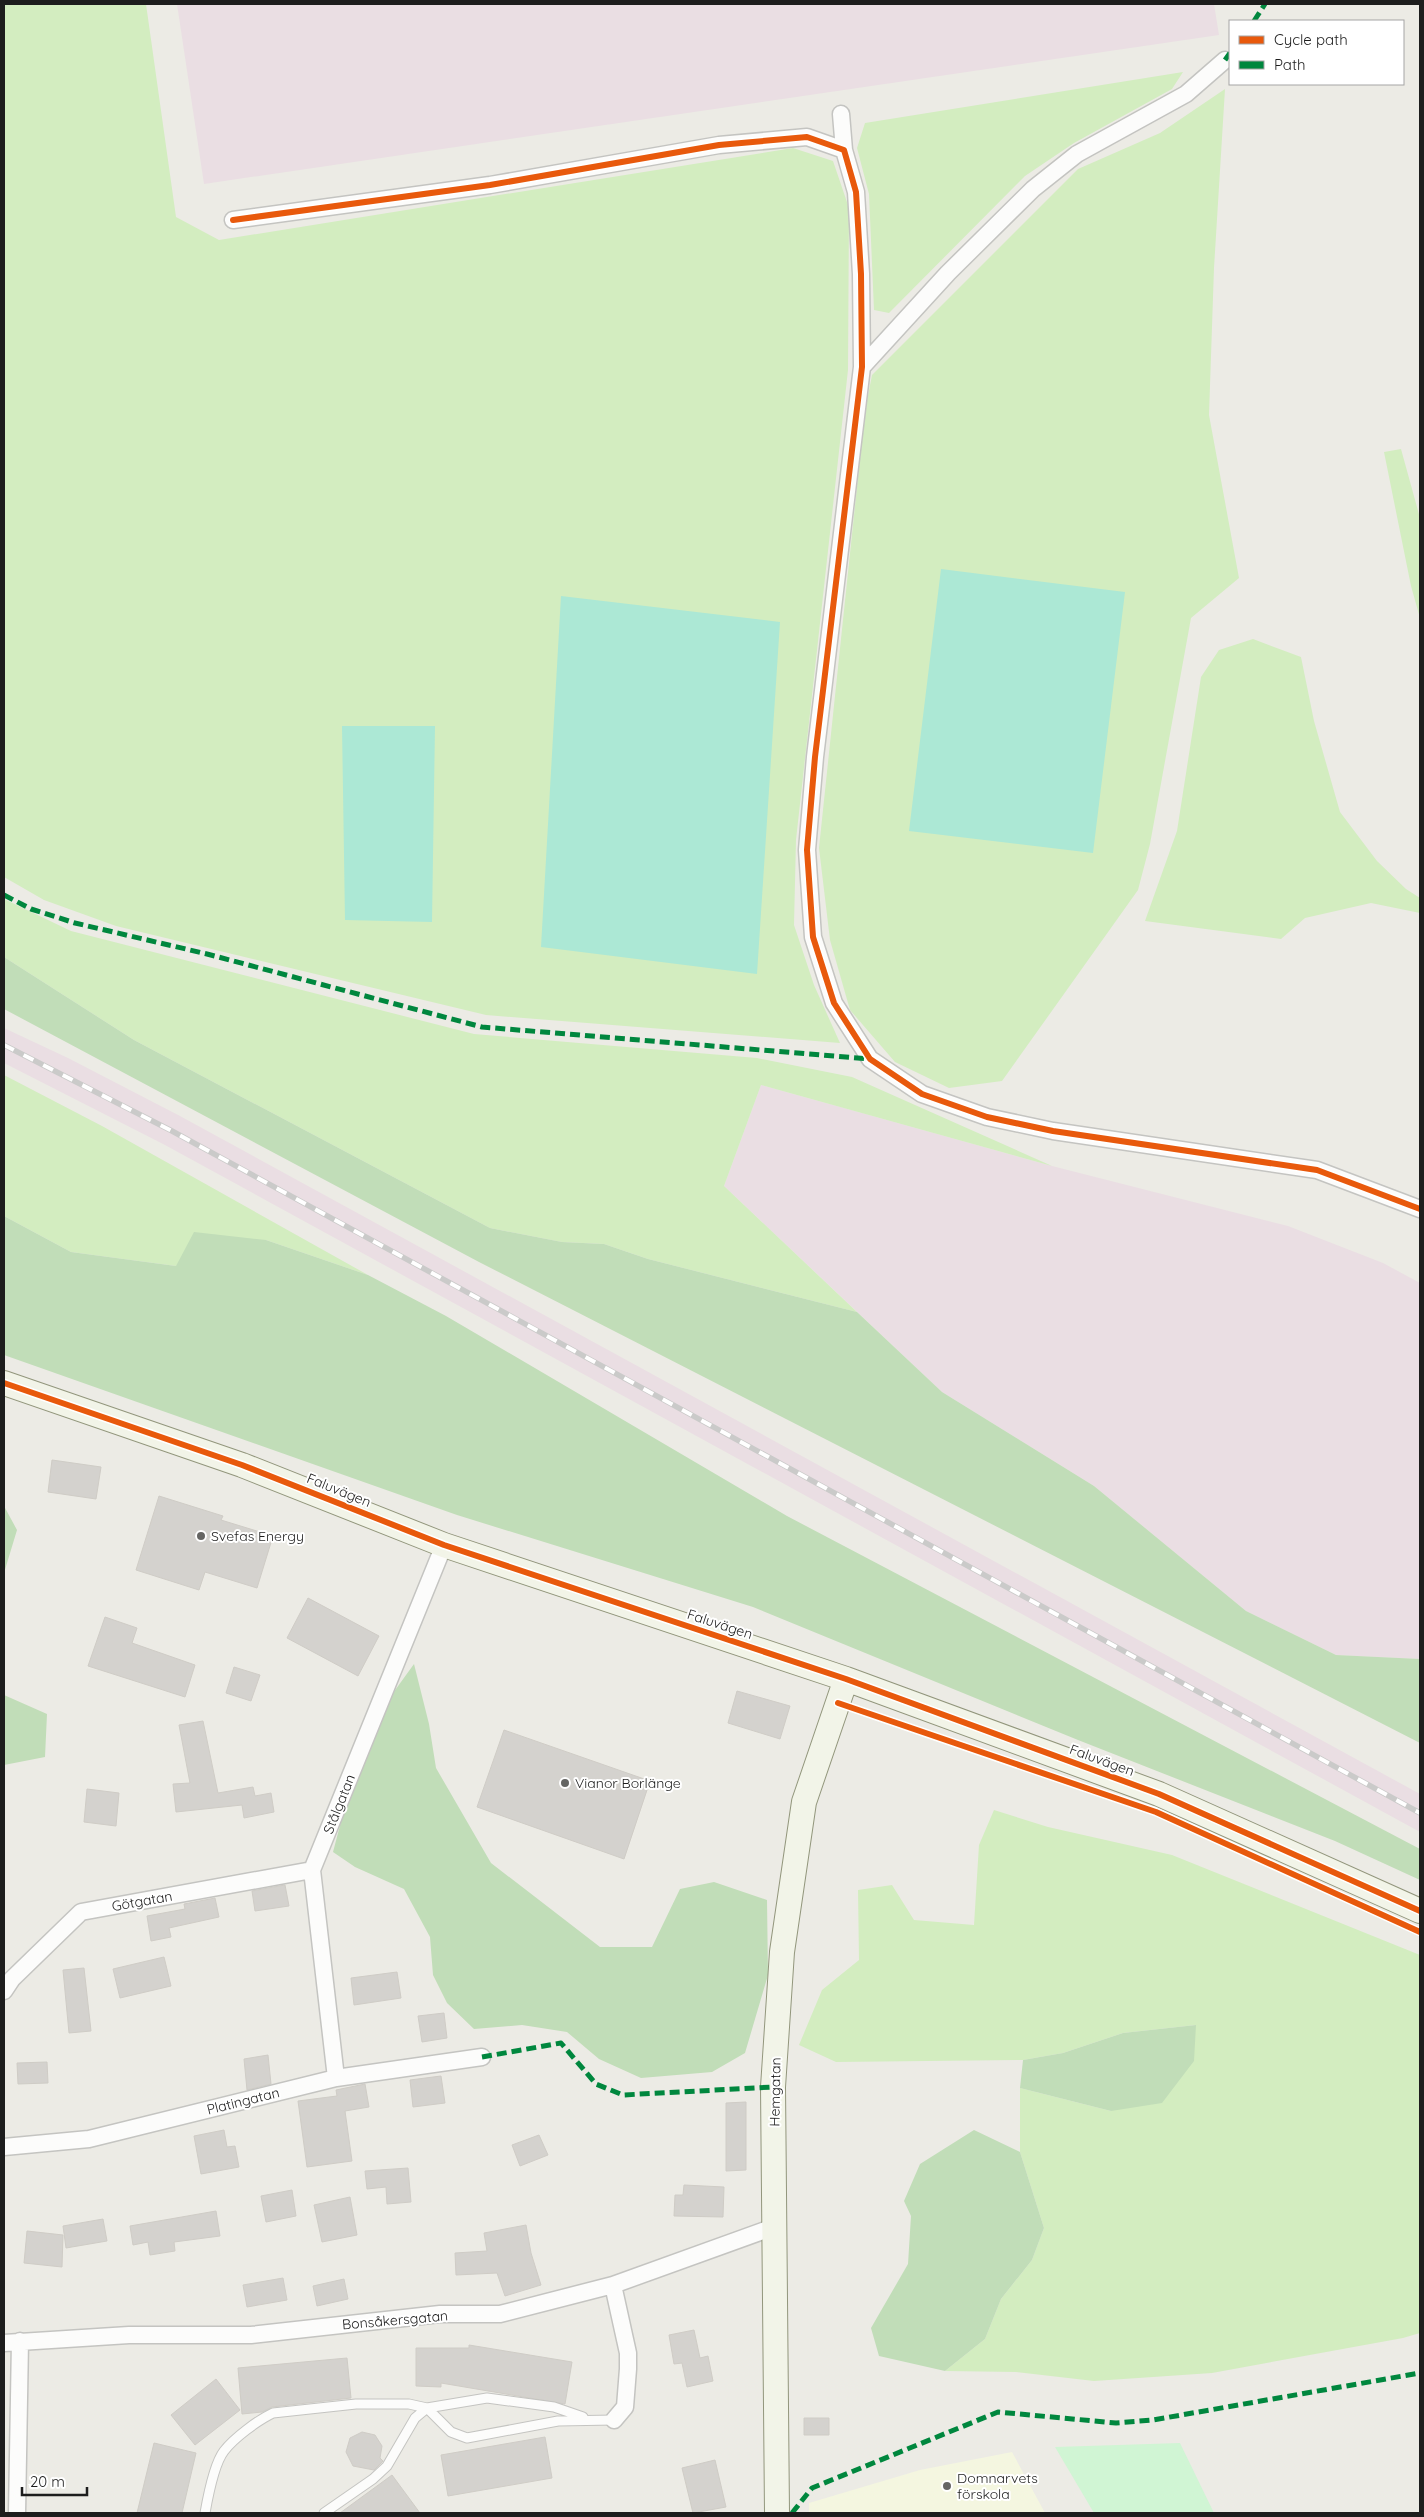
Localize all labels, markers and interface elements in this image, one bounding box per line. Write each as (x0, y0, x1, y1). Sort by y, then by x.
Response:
legend (1229, 20, 1404, 85)
text: Cycle path (1274, 30, 1348, 49)
text: Path (1274, 55, 1306, 74)
street label: Faluvägen (304, 1469, 374, 1511)
place label: Svefas Energy (211, 1527, 304, 1545)
marker: Svefas Energy (195, 1530, 207, 1542)
street label: Faluvägen (685, 1605, 755, 1643)
street label: Faluvägen (1067, 1740, 1137, 1780)
street label: Stålgatan (319, 1772, 359, 1836)
place label: Vianor Borlänge (575, 1774, 681, 1792)
marker: Vianor Borlänge (559, 1777, 571, 1789)
street label: Götgatan (110, 1887, 174, 1915)
street label: Hemgatan (765, 2057, 785, 2127)
street label: Platingatan (205, 2083, 281, 2119)
street label: Bonsåkersgatan (341, 2306, 449, 2334)
scale bar (22, 2464, 88, 2496)
place label: Domnarvets förskola (957, 2469, 1038, 2503)
text: 20 m (30, 2472, 65, 2491)
marker: Domnarvets förskola (941, 2480, 953, 2492)

